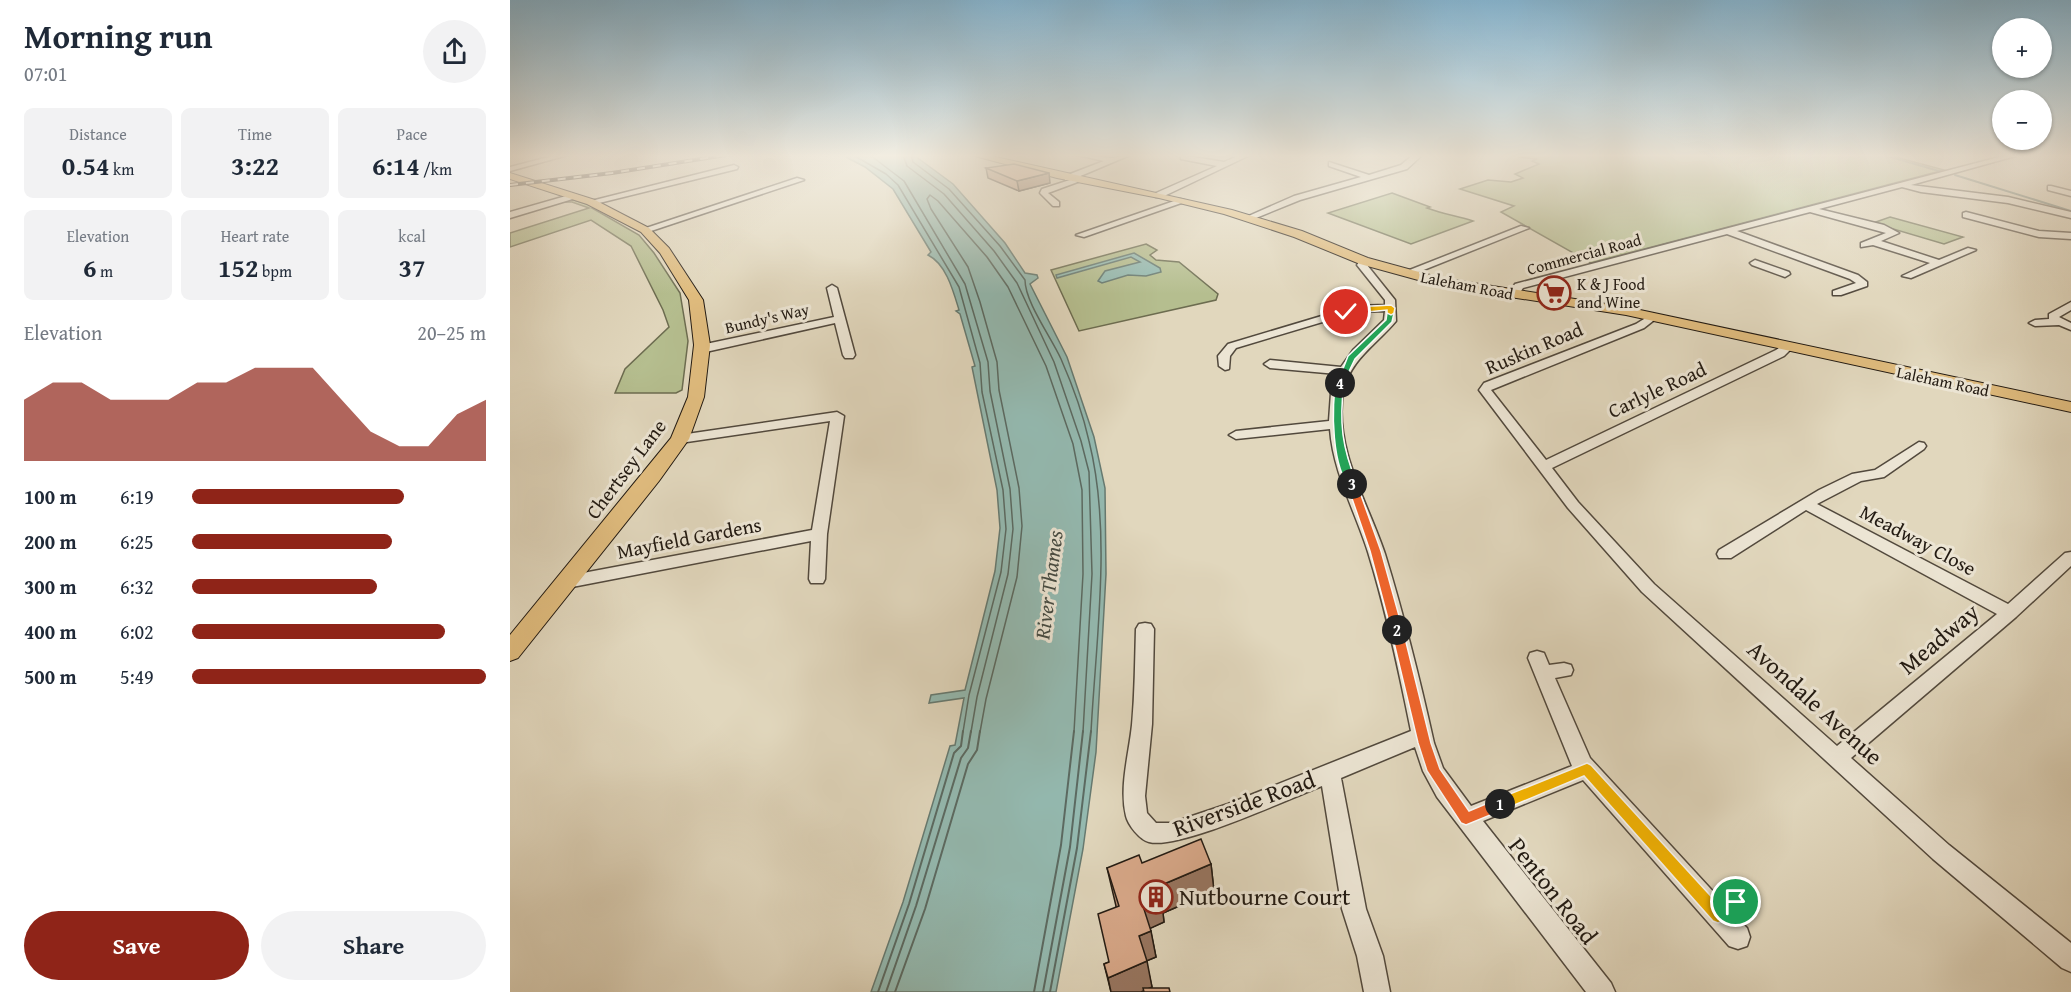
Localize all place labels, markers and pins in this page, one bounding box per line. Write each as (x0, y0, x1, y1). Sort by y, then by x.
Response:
place label: K & J Food and Wine (1577, 272, 1645, 314)
supermarket icon: K & J Food and Wine (1536, 275, 1572, 311)
pin (1320, 286, 1371, 337)
pin: 4 (1325, 368, 1355, 398)
pin: 3 (1337, 469, 1367, 499)
pin: 2 (1382, 615, 1412, 645)
pin: 1 (1485, 789, 1515, 819)
pin (1710, 876, 1761, 927)
building icon: Nutbourne Court (1138, 879, 1174, 915)
place label: Nutbourne Court (1179, 879, 1351, 914)

